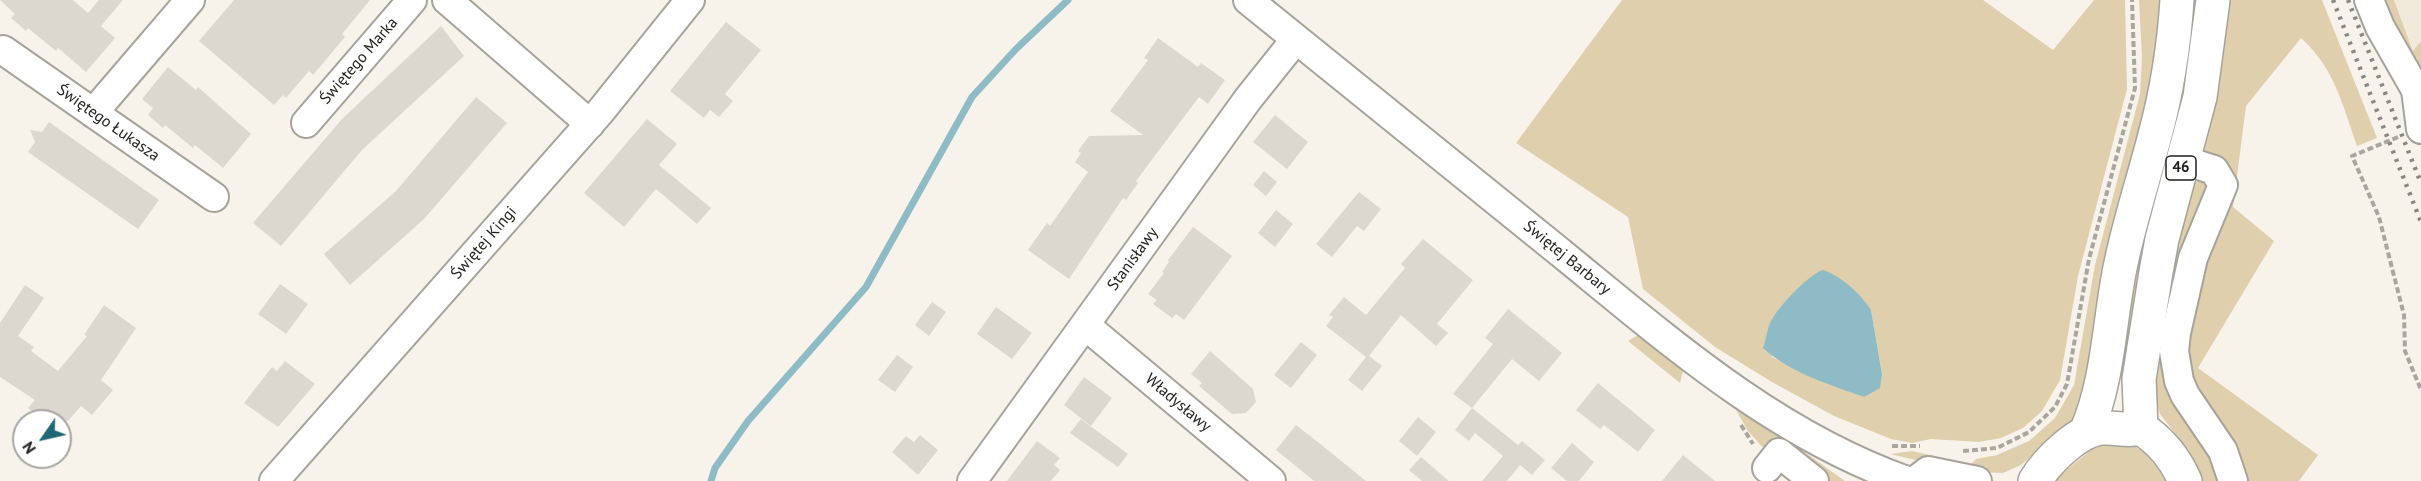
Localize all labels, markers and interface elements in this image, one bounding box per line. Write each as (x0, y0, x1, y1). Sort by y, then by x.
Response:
street label: Świętego Marka (316, 14, 402, 108)
street label: Świętego Łukasza (53, 80, 163, 166)
road number: 46 (2166, 156, 2196, 180)
street label: Świętej Kingi (447, 203, 521, 283)
street label: Świętej Barbary (1519, 217, 1615, 299)
street label: Stanisławy (1104, 224, 1162, 294)
street label: Władysławy (1141, 370, 1215, 436)
north arrow (12, 409, 72, 469)
text: N (18, 438, 40, 458)

